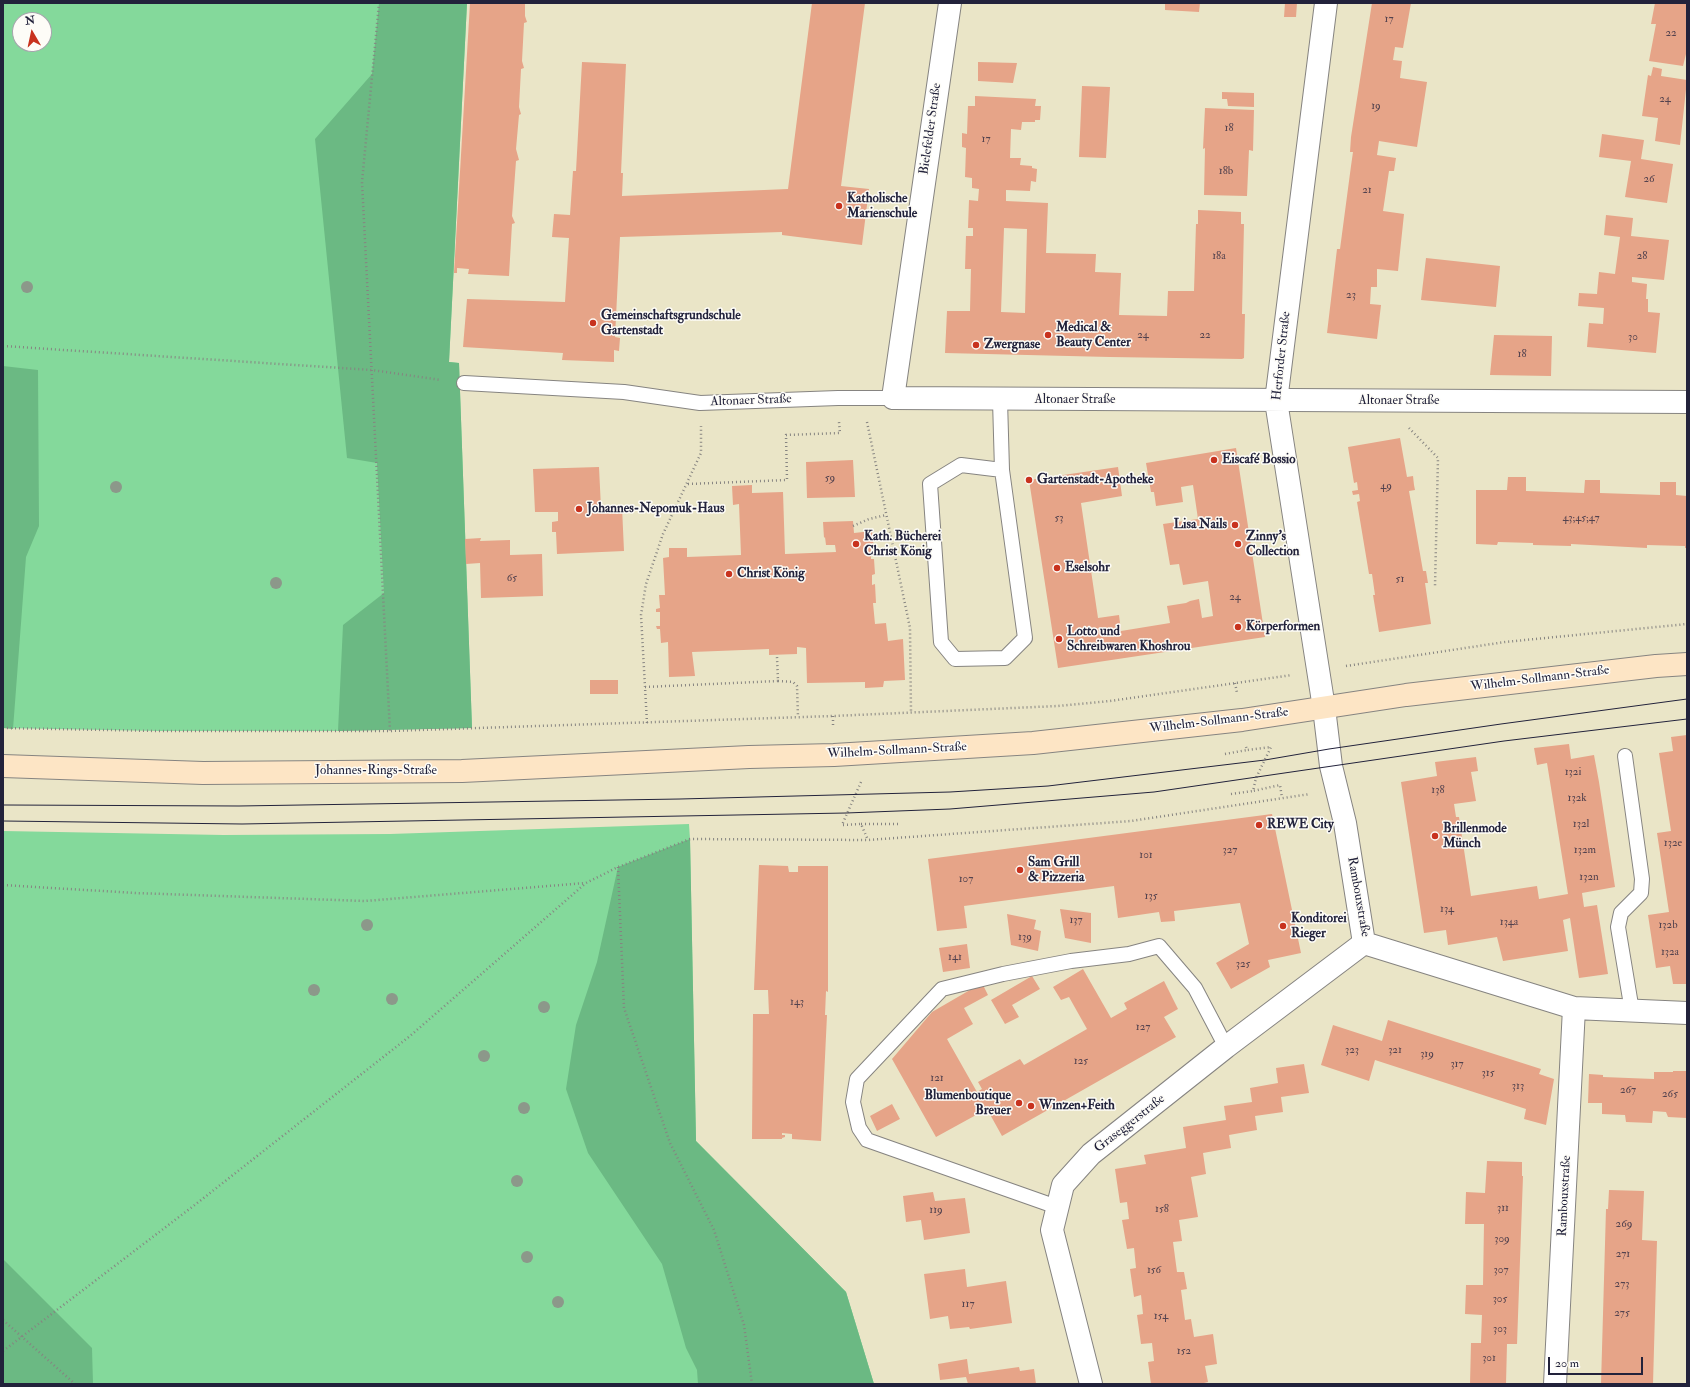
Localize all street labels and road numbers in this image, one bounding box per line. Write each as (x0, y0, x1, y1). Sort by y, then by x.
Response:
street label: Bielefelder Straße (917, 82, 945, 176)
street label: Herforder Straße (1270, 311, 1294, 401)
street label: Altonaer Straße (710, 392, 792, 410)
street label: Altonaer Straße (1034, 392, 1116, 408)
street label: Altonaer Straße (1358, 393, 1440, 409)
street label: Wilhelm-Sollmann-Straße (1470, 663, 1610, 695)
street label: Wilhelm-Sollmann-Straße (1149, 705, 1289, 737)
street label: Wilhelm-Sollmann-Straße (827, 740, 967, 762)
street label: Johannes-Rings-Straße (315, 763, 437, 779)
street label: Rambouxstraße (1343, 856, 1373, 938)
street label: Graseggerstraße (1092, 1092, 1168, 1156)
street label: Rambouxstraße (1555, 1155, 1575, 1237)

